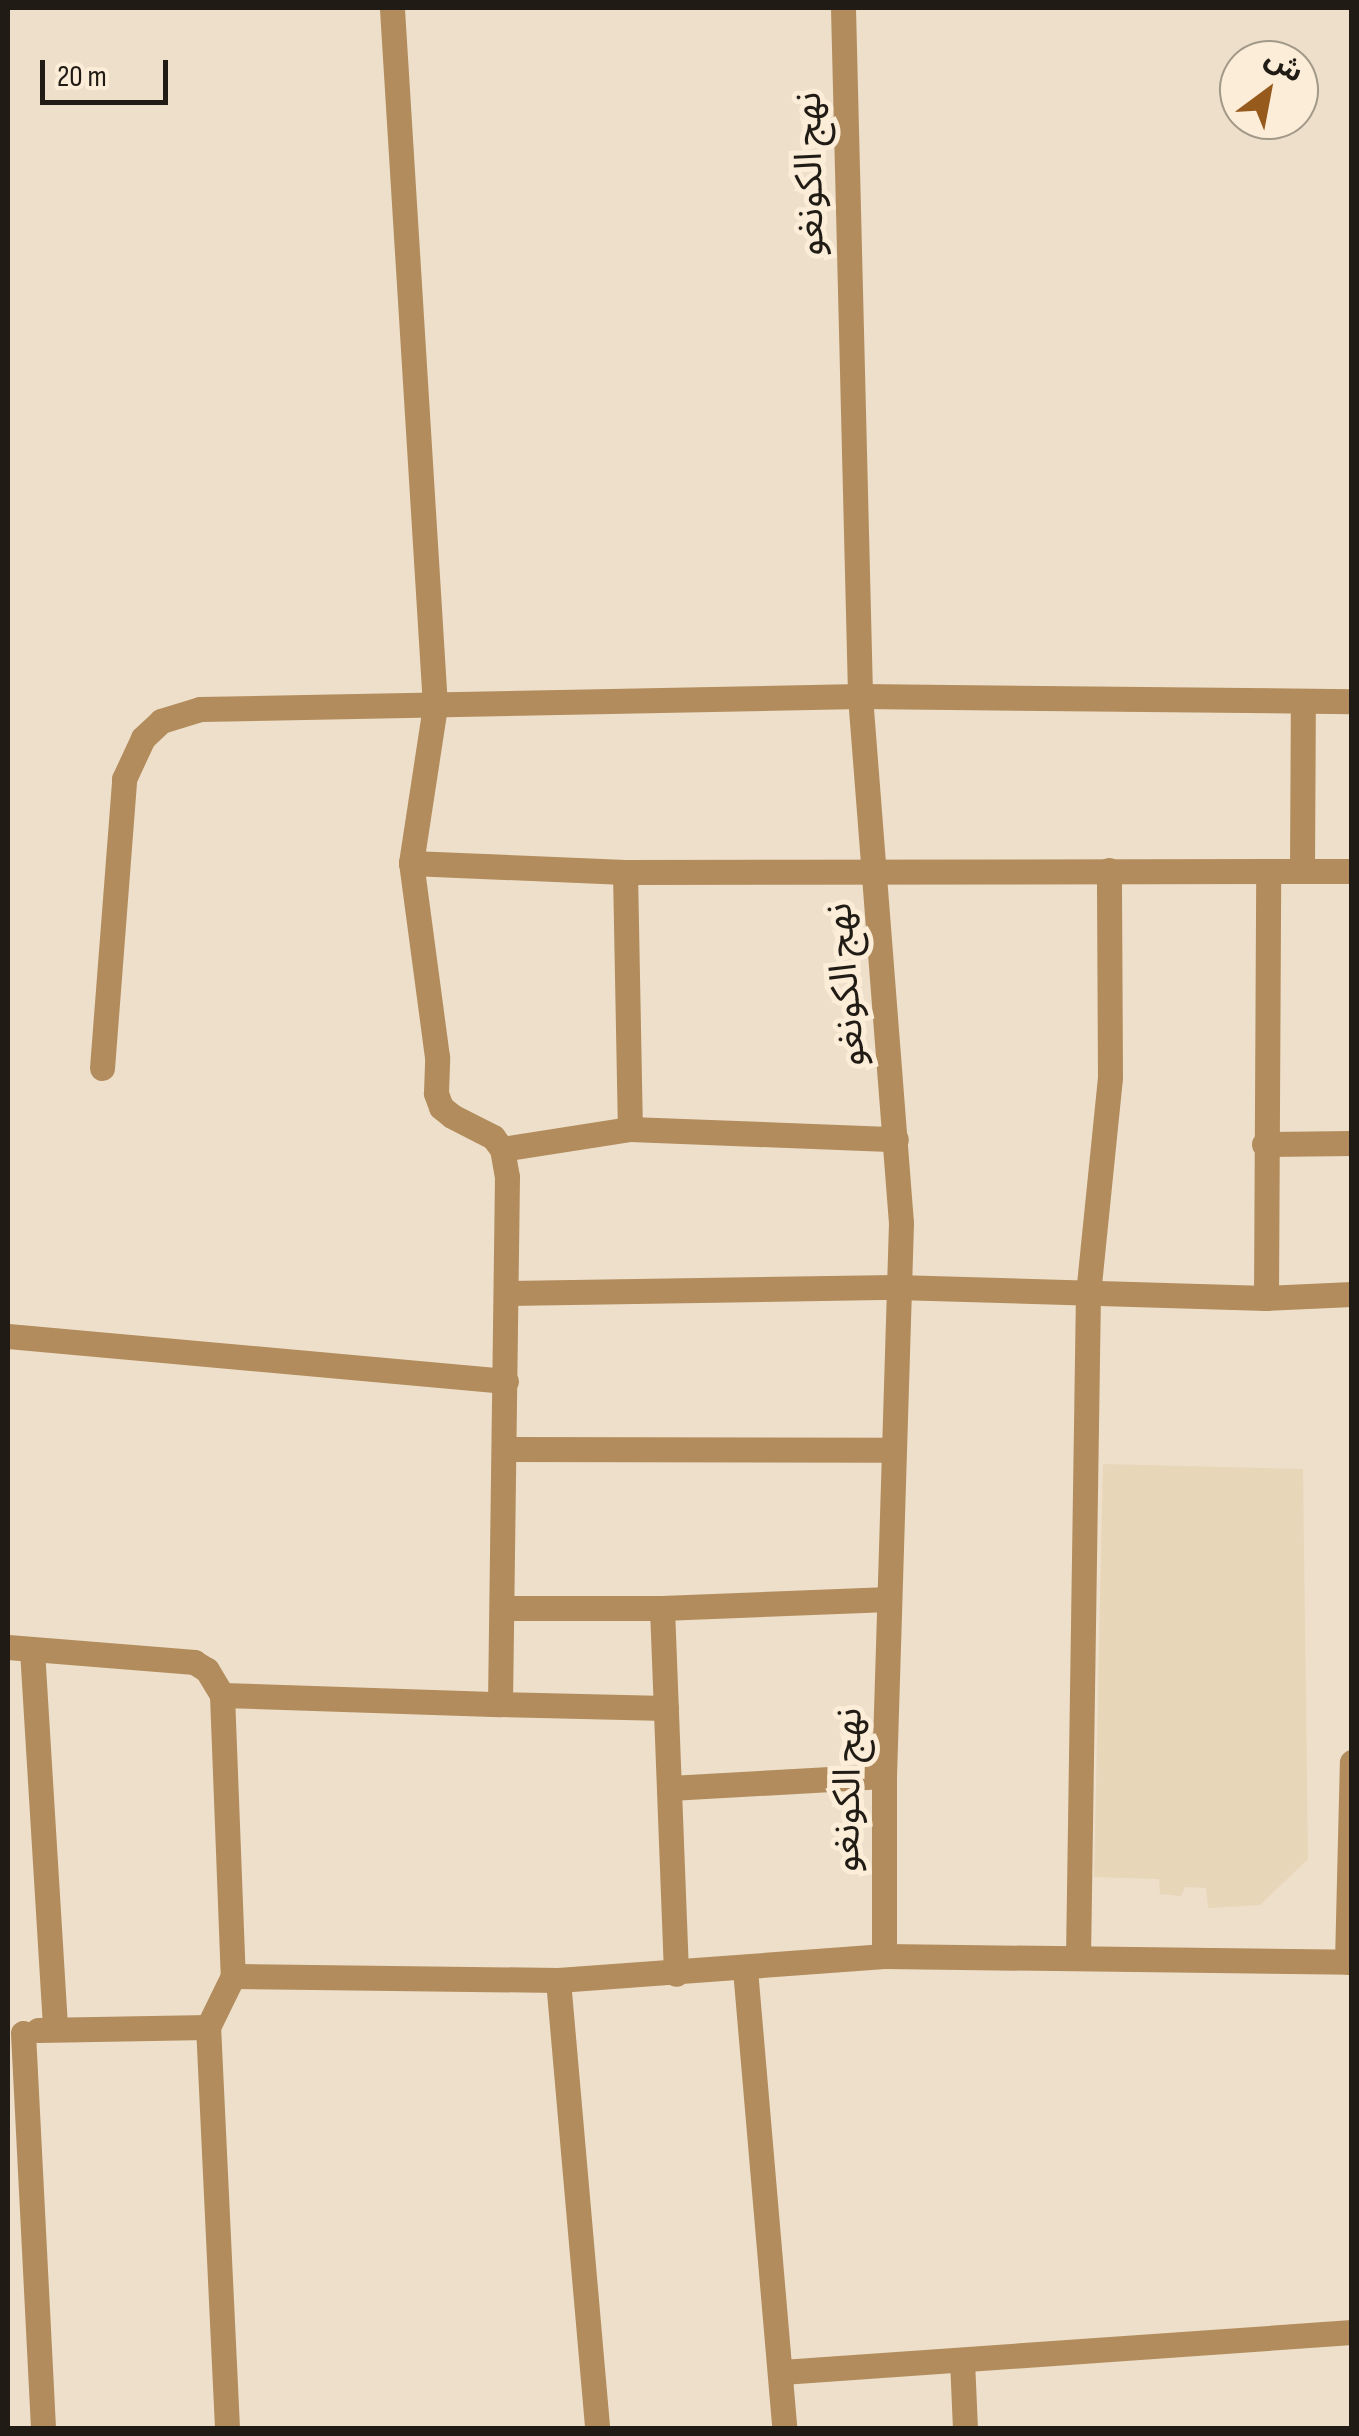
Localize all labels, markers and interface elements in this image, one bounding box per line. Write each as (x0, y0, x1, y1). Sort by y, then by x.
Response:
scale bar (45, 40, 172, 102)
north arrow (1219, 40, 1319, 140)
text: ش (1259, 42, 1309, 90)
text: 20 m (57, 59, 107, 95)
street label: نهج الكونغو (786, 91, 834, 257)
street label: نهج الكونغو (816, 901, 876, 1069)
street label: نهج الكونغو (824, 1707, 872, 1873)

